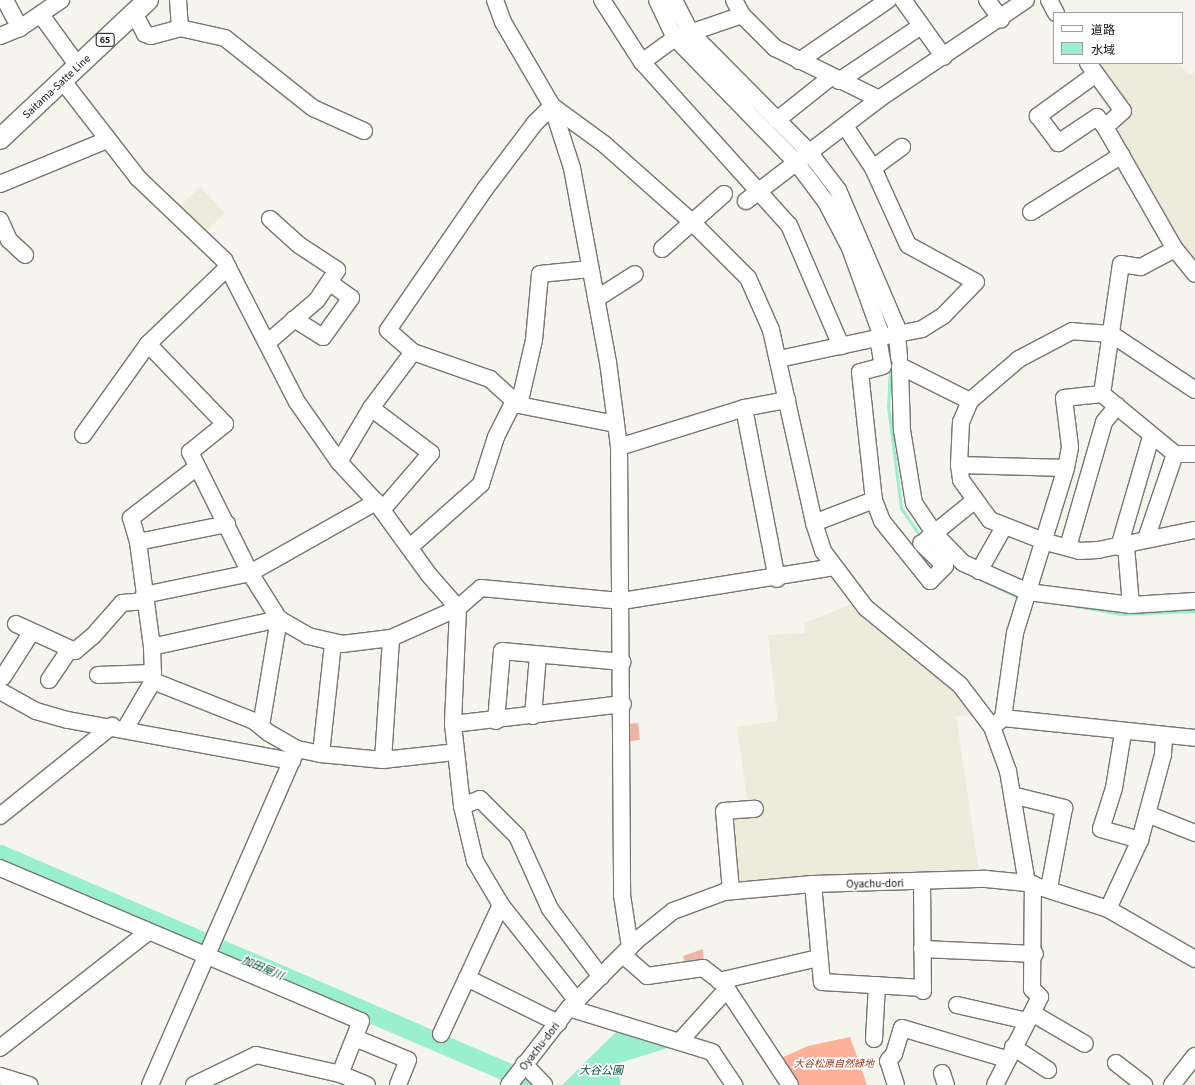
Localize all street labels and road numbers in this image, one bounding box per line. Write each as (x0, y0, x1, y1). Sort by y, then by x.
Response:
road number: 65 (95, 33, 115, 47)
street label: Saitama-Satte Line (20, 52, 92, 120)
street label: Oyachu-dori (846, 876, 904, 890)
street label: Oyachu-dori (517, 1020, 561, 1072)

